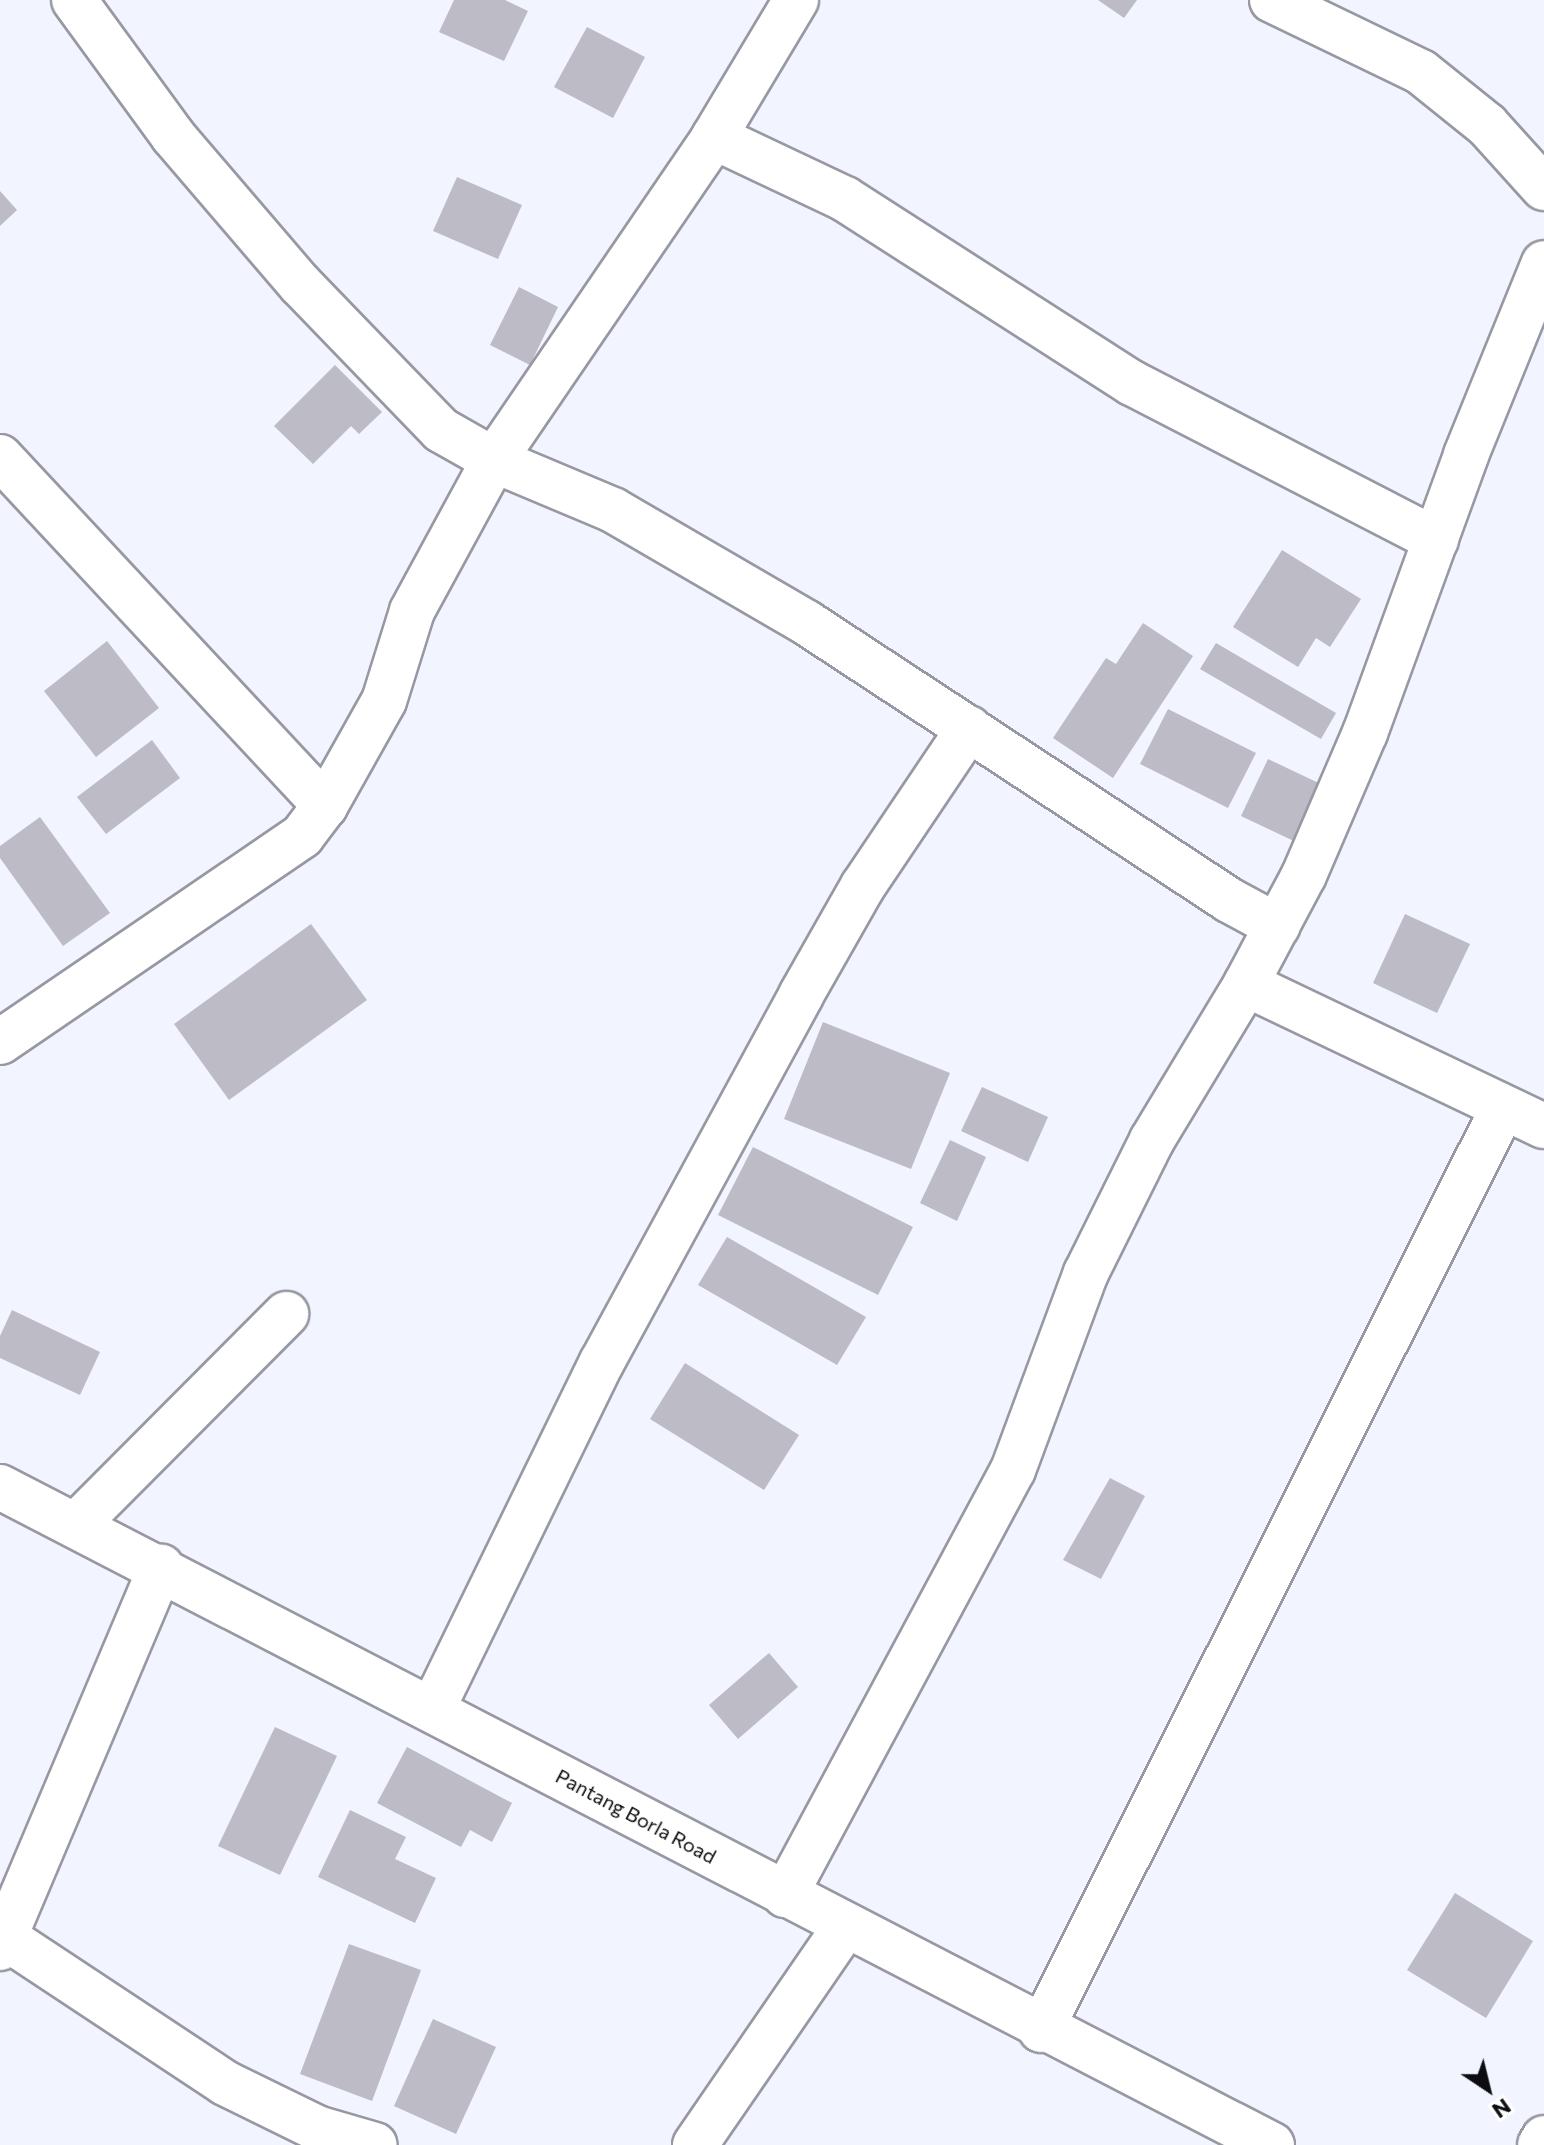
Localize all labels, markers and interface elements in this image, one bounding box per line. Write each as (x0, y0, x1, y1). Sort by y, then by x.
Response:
street label: Pantang Borla Road (552, 1764, 720, 1868)
north arrow (1448, 2049, 1528, 2129)
text: N (1488, 2093, 1517, 2125)

